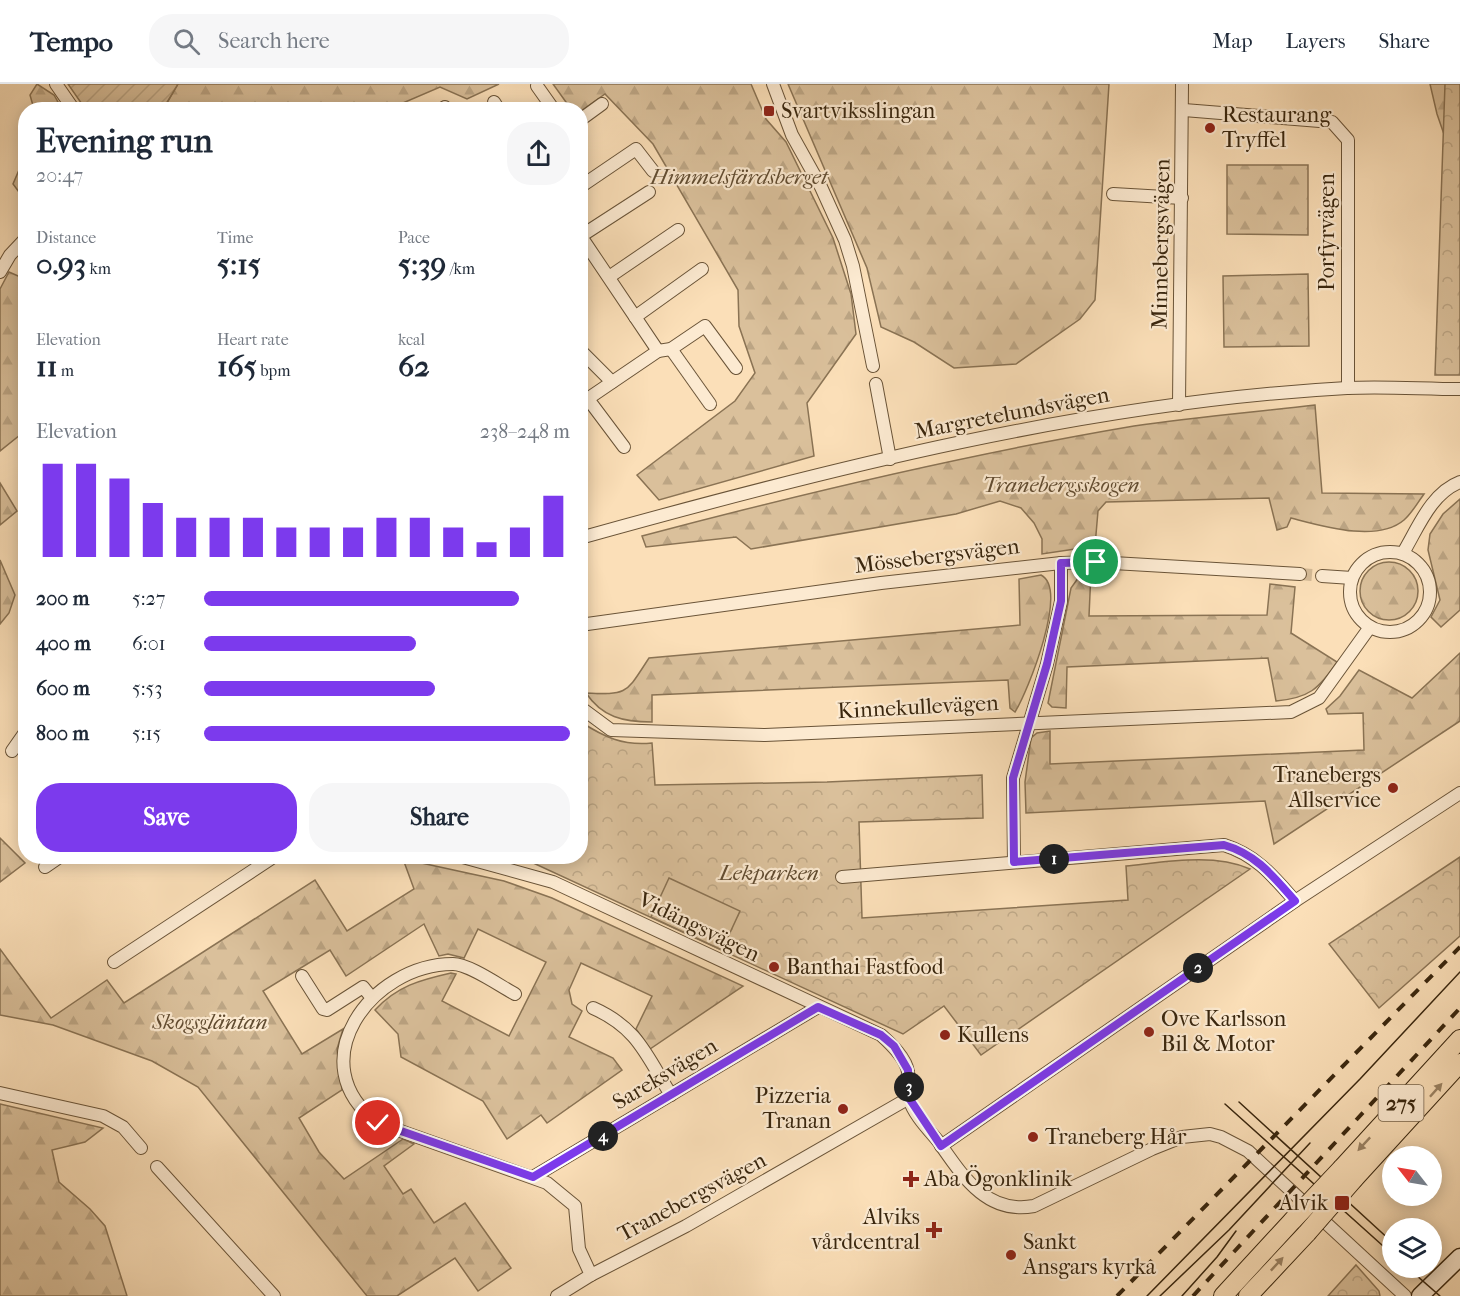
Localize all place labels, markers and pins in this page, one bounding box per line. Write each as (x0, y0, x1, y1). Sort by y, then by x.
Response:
place label: Svartviksslingan (781, 98, 936, 124)
place label: Restaurang Tryffel (1222, 102, 1331, 153)
marker: Svartviksslingan (762, 104, 776, 118)
marker: Restaurang Tryffel (1203, 121, 1217, 135)
pin (1070, 536, 1121, 587)
place label: Tranebergs Allservice (1273, 762, 1381, 813)
marker: Tranebergs Allservice (1386, 781, 1400, 795)
pin: 1 (1039, 844, 1069, 874)
pin: 2 (1183, 953, 1213, 983)
place label: Banthai Fastfood (786, 954, 945, 980)
marker: Banthai Fastfood (767, 960, 781, 974)
place label: Ove Karlsson Bil & Motor (1161, 1006, 1287, 1057)
place label: Kullens (957, 1022, 1029, 1048)
marker: Ove Karlsson Bil & Motor (1142, 1025, 1156, 1039)
marker: Kullens (938, 1028, 952, 1042)
pin: 3 (894, 1072, 924, 1102)
place label: Pizzeria Tranan (755, 1083, 832, 1134)
pin (352, 1097, 403, 1148)
marker: Pizzeria Tranan (836, 1102, 850, 1116)
pin: 4 (588, 1121, 618, 1151)
place label: Traneberg Hår (1045, 1124, 1187, 1150)
marker: Traneberg Hår (1026, 1130, 1040, 1144)
place label: Aba Ögonklinik (923, 1165, 1073, 1192)
marker: Aba Ögonklinik (902, 1170, 920, 1188)
place label: Alvik (1278, 1190, 1329, 1216)
marker: Alvik (1333, 1194, 1351, 1212)
place label: Alviks vårdcentral (811, 1204, 920, 1255)
marker: Alviks vårdcentral (925, 1221, 943, 1239)
place label: Sankt Ansgars kyrka (1022, 1229, 1157, 1280)
marker: Sankt Ansgars kyrka (1004, 1248, 1018, 1262)

